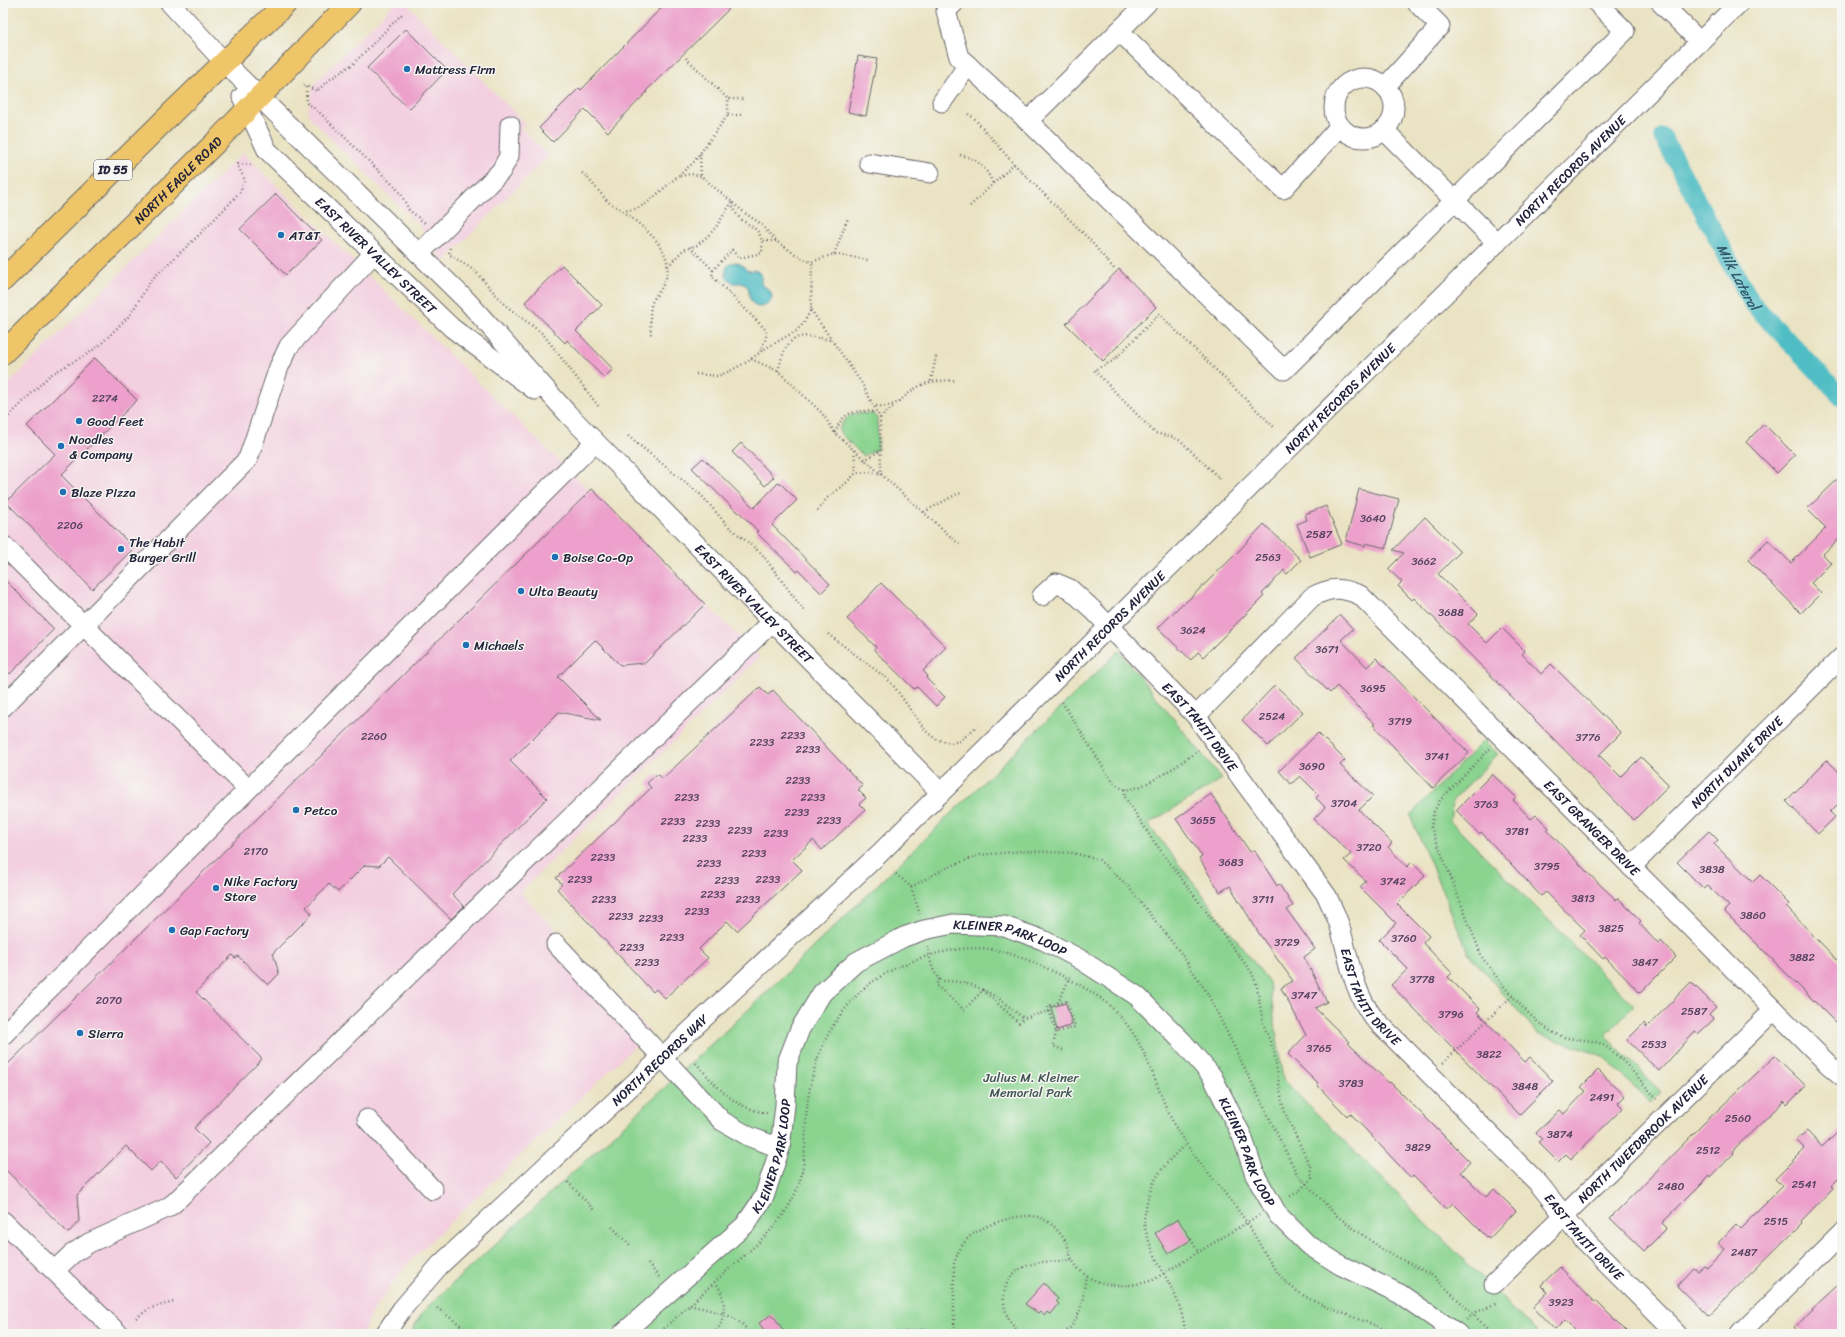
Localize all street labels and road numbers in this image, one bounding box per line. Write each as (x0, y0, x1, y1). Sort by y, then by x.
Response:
street label: NORTH RECORDS AVENUE (1509, 109, 1632, 231)
street label: NORTH EAGLE ROAD (128, 130, 228, 229)
road number: ID 55 (94, 160, 132, 180)
street label: EAST RIVER VALLEY STREET (310, 191, 443, 320)
street label: NORTH RECORDS AVENUE (1278, 337, 1402, 459)
street label: EAST RIVER VALLEY STREET (689, 538, 820, 670)
street label: NORTH RECORDS AVENUE (1048, 564, 1171, 687)
street label: EAST TAHITI DRIVE (1157, 676, 1245, 777)
street label: NORTH DUANE DRIVE (1685, 710, 1789, 814)
street label: EAST GRANGER DRIVE (1538, 774, 1646, 882)
street label: KLEINER PARK LOOP (953, 913, 1072, 962)
street label: EAST TAHITI DRIVE (1334, 946, 1407, 1051)
street label: NORTH RECORDS WAY (605, 1007, 714, 1111)
street label: NORTH TWEEDBROOK AVENUE (1572, 1068, 1714, 1208)
street label: KLEINER PARK LOOP (1213, 1093, 1283, 1211)
street label: KLEINER PARK LOOP (745, 1098, 797, 1218)
street label: EAST TAHITI DRIVE (1539, 1188, 1630, 1286)

